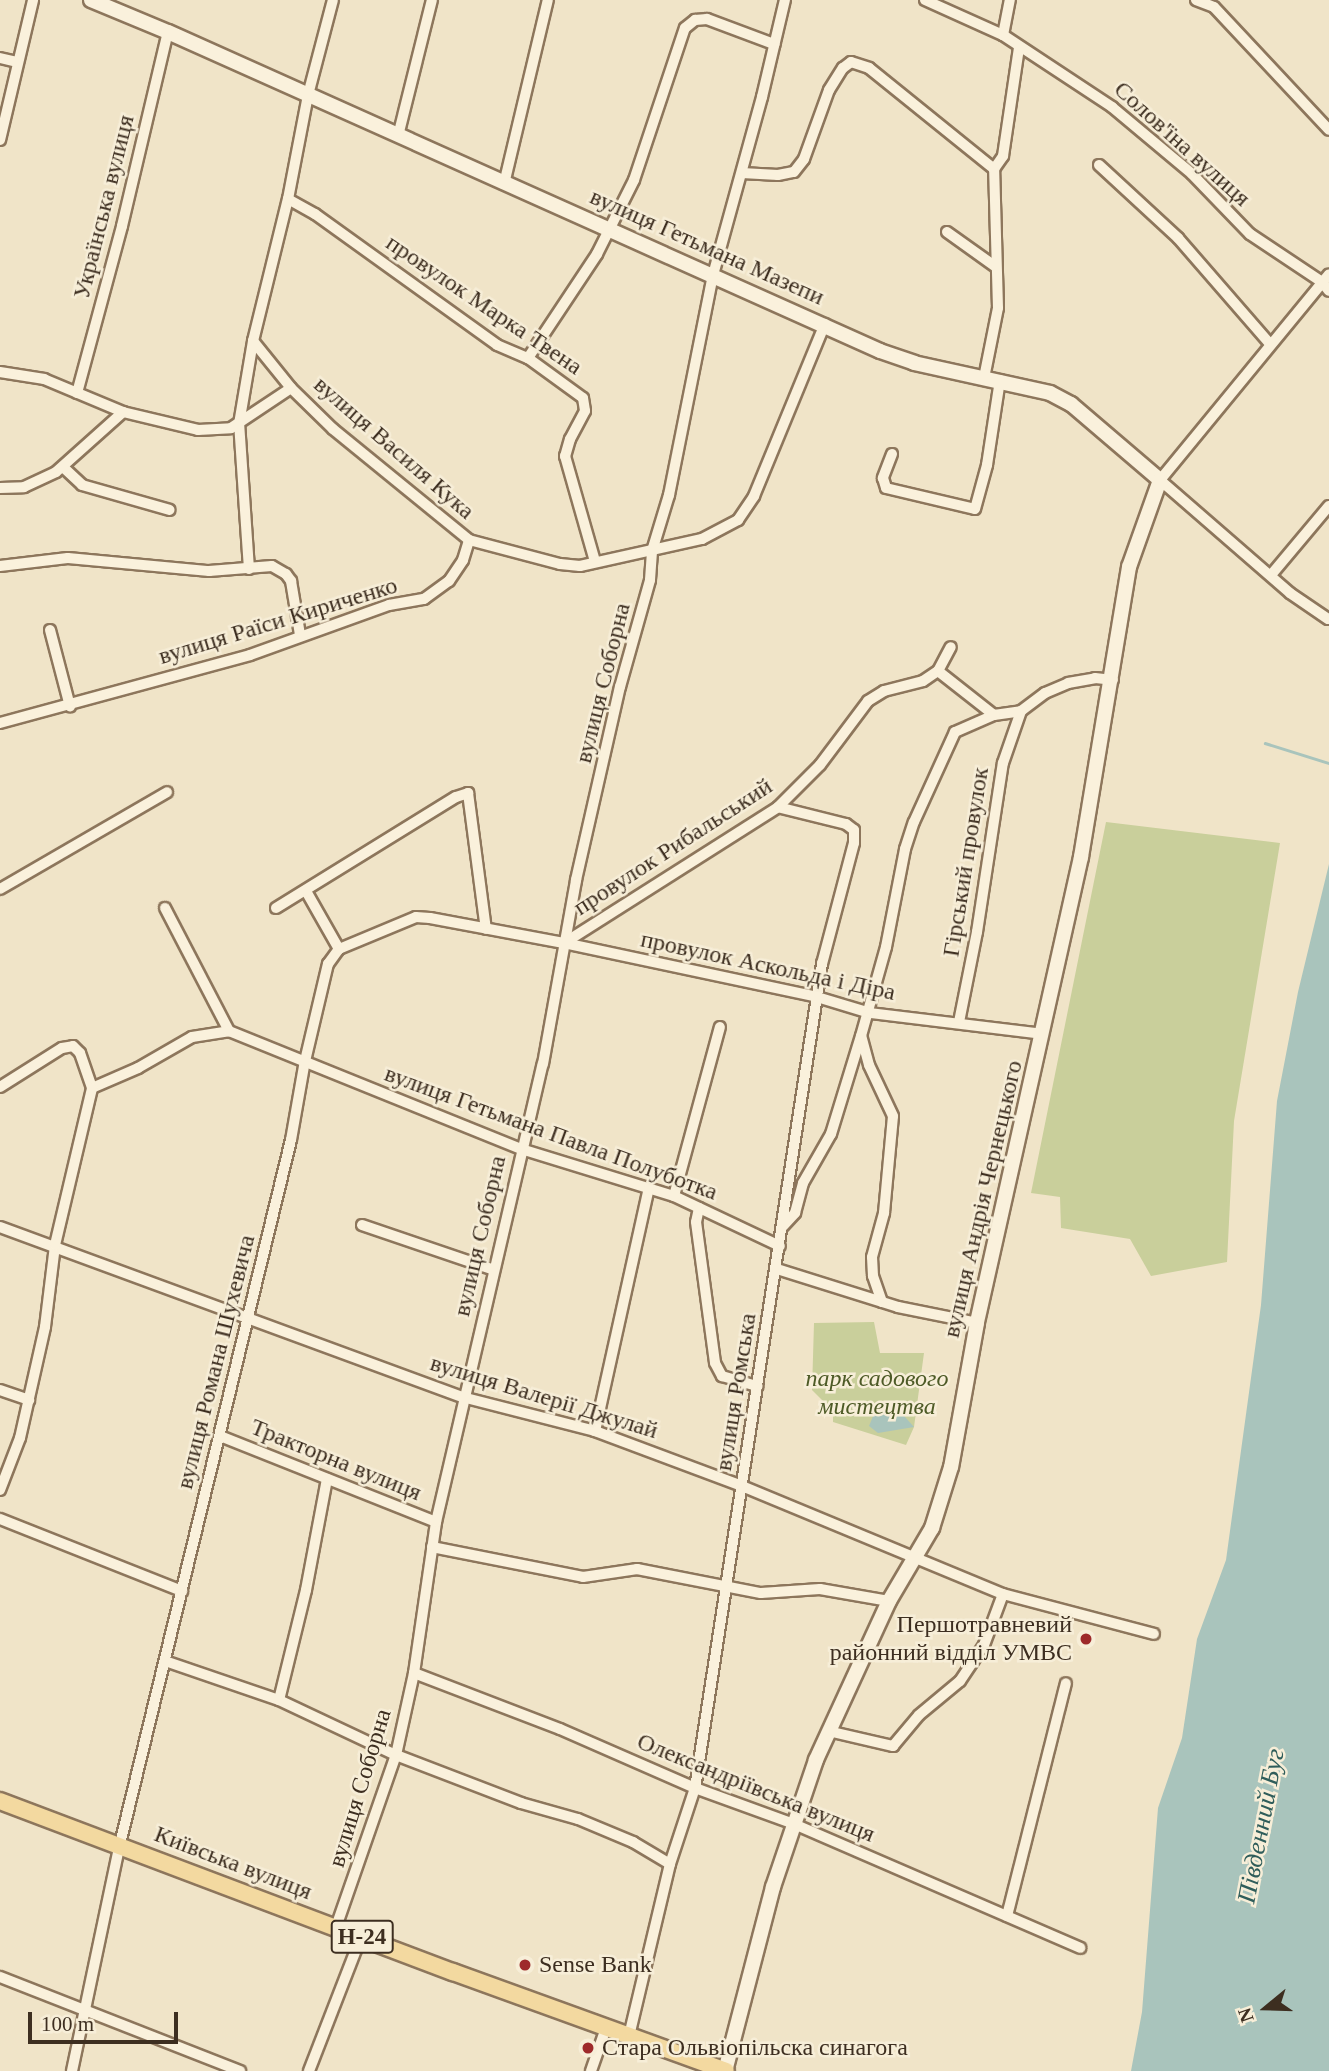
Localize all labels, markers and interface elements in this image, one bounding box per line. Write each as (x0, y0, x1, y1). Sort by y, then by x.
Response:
street label: Солов'їна вулиця (1108, 75, 1256, 213)
street label: Українська вулиця (67, 112, 141, 302)
street label: вулиця Гетьмана Мазепи (585, 182, 829, 312)
street label: провулок Марка Твена (380, 229, 588, 381)
street label: вулиця Василя Кука (308, 370, 480, 526)
street label: вулиця Раїси Кириченко (155, 571, 401, 671)
street label: вулиця Соборна (569, 600, 637, 766)
street label: Гірський провулок (937, 765, 995, 959)
street label: провулок Рибальський (568, 772, 778, 922)
street label: провулок Аскольда і Діра (638, 925, 898, 1007)
street label: вулиця Андрія Чернецького (937, 1058, 1029, 1340)
street label: вулиця Гетьмана Павла Полуботка (381, 1059, 721, 1207)
street label: вулиця Соборна (448, 1153, 512, 1319)
street label: вулиця Романа Шухевича (170, 1232, 262, 1492)
street label: вулиця Ромська (709, 1311, 763, 1473)
street label: вулиця Валерії Джулай (427, 1349, 661, 1445)
park label: парк садового мистецтва (806, 1365, 948, 1421)
street label: Тракторна вулиця (246, 1413, 426, 1507)
place label: Першотравневий районний відділ УМВС (830, 1611, 1072, 1667)
marker: Першотравневий районний відділ УМВС (1078, 1631, 1094, 1647)
street label: вулиця Соборна (322, 1705, 398, 1871)
street label: Олександріївська вулиця (633, 1727, 879, 1849)
water label: Південний Буг (1231, 1746, 1291, 1906)
street label: Київська вулиця (150, 1820, 316, 1906)
road number: Н-24 (330, 1918, 394, 1956)
place label: Sense Bank (539, 1951, 652, 1979)
marker: Sense Bank (517, 1957, 533, 1973)
north arrow (1231, 1973, 1301, 2043)
scale bar (32, 1997, 182, 2041)
text: N (1234, 2005, 1258, 2025)
text: 100 m (41, 2012, 94, 2036)
place label: Стара Ольвіопільска синагога (602, 2034, 908, 2062)
marker: Стара Ольвіопільска синагога (580, 2040, 596, 2056)

